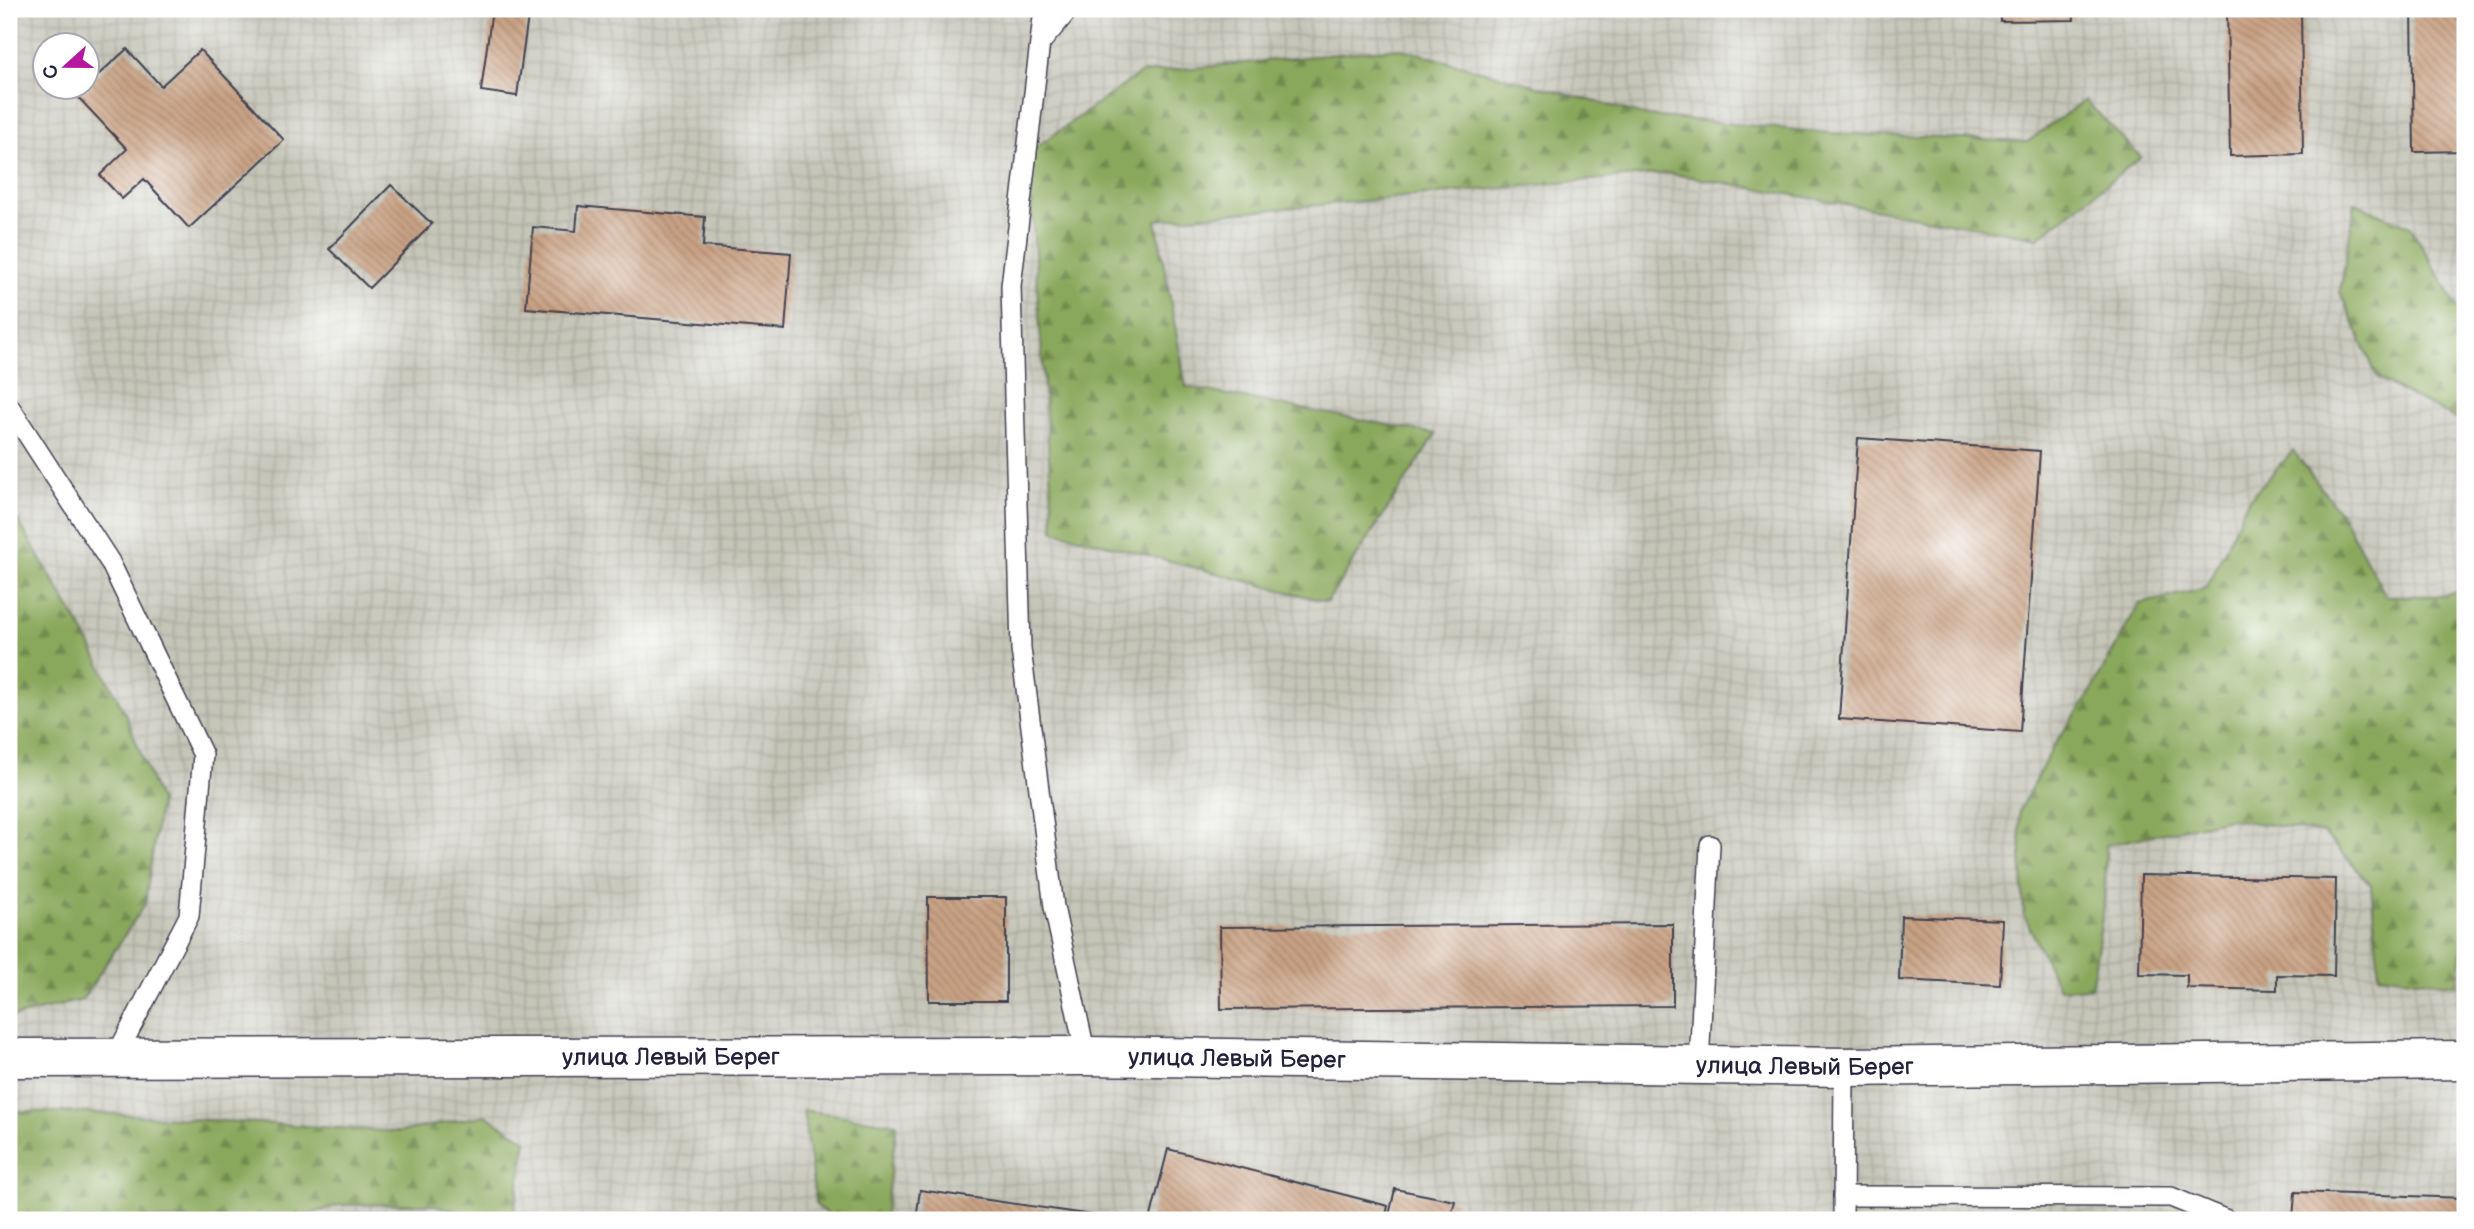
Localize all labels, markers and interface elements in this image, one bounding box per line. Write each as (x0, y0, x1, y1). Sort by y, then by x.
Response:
north arrow (32, 32, 102, 102)
text: С (38, 61, 65, 82)
street label: улица Левый Берег (562, 1043, 780, 1072)
street label: улица Левый Берег (1128, 1043, 1346, 1075)
street label: улица Левый Берег (1696, 1051, 1914, 1082)

